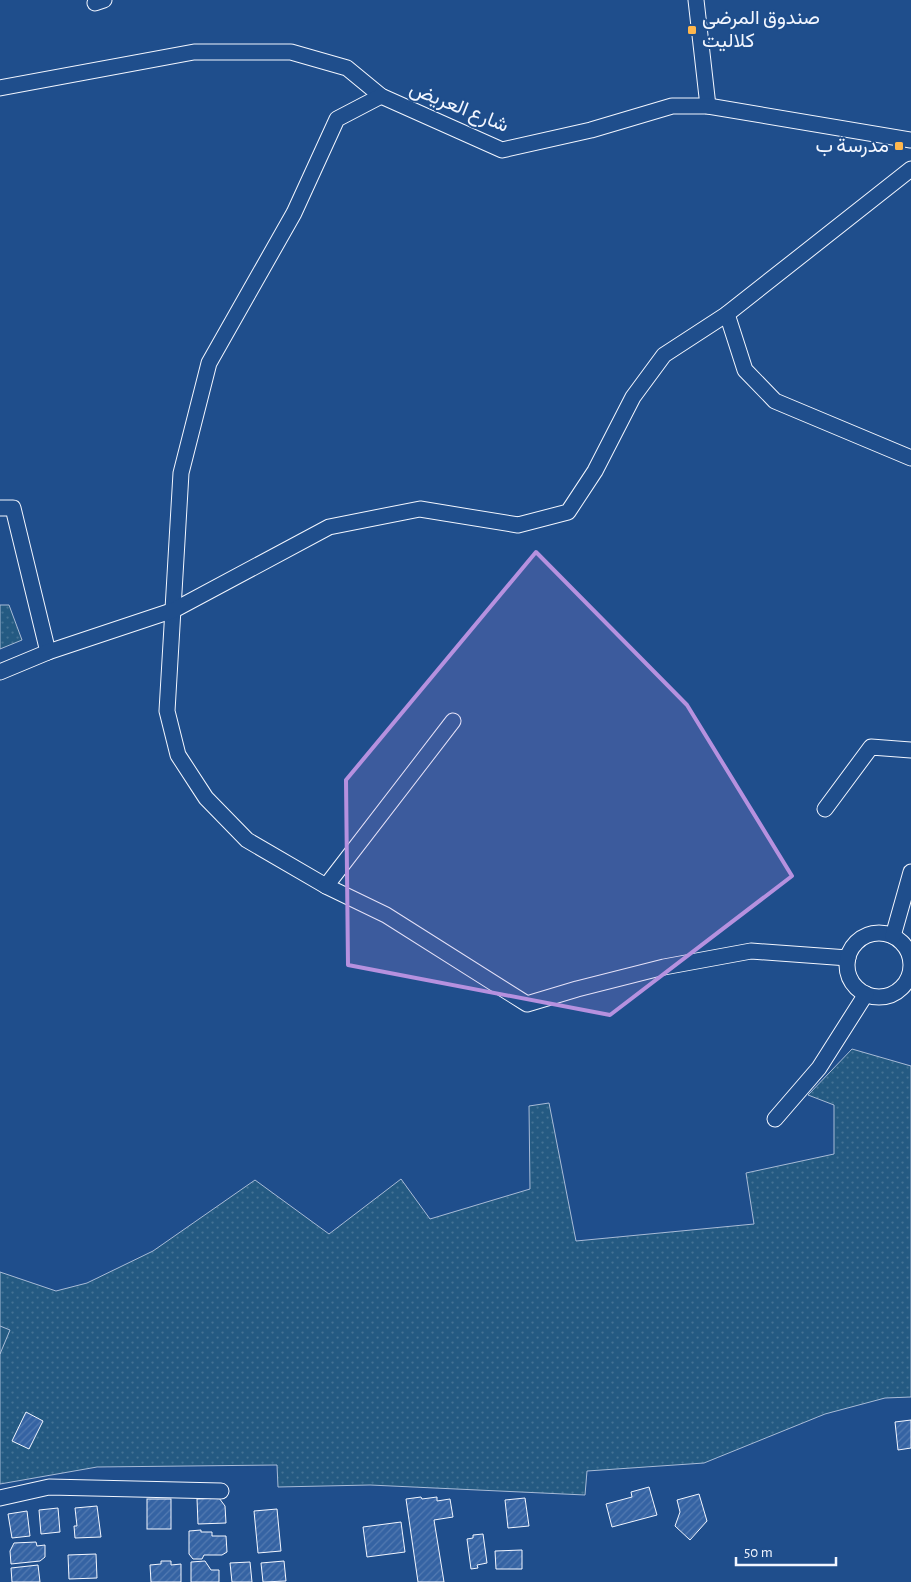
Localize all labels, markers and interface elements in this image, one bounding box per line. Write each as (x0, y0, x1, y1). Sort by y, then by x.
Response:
place label: صندوق المرضى كلاليت (702, 8, 820, 52)
marker: صندوق المرضى كلاليت (686, 24, 698, 36)
street label: شارع العريض (406, 78, 511, 139)
place label: مدرسة ب (815, 136, 889, 158)
marker: مدرسة ب (893, 140, 905, 152)
scale bar (736, 1534, 836, 1566)
text: 50 m (744, 1545, 773, 1560)

